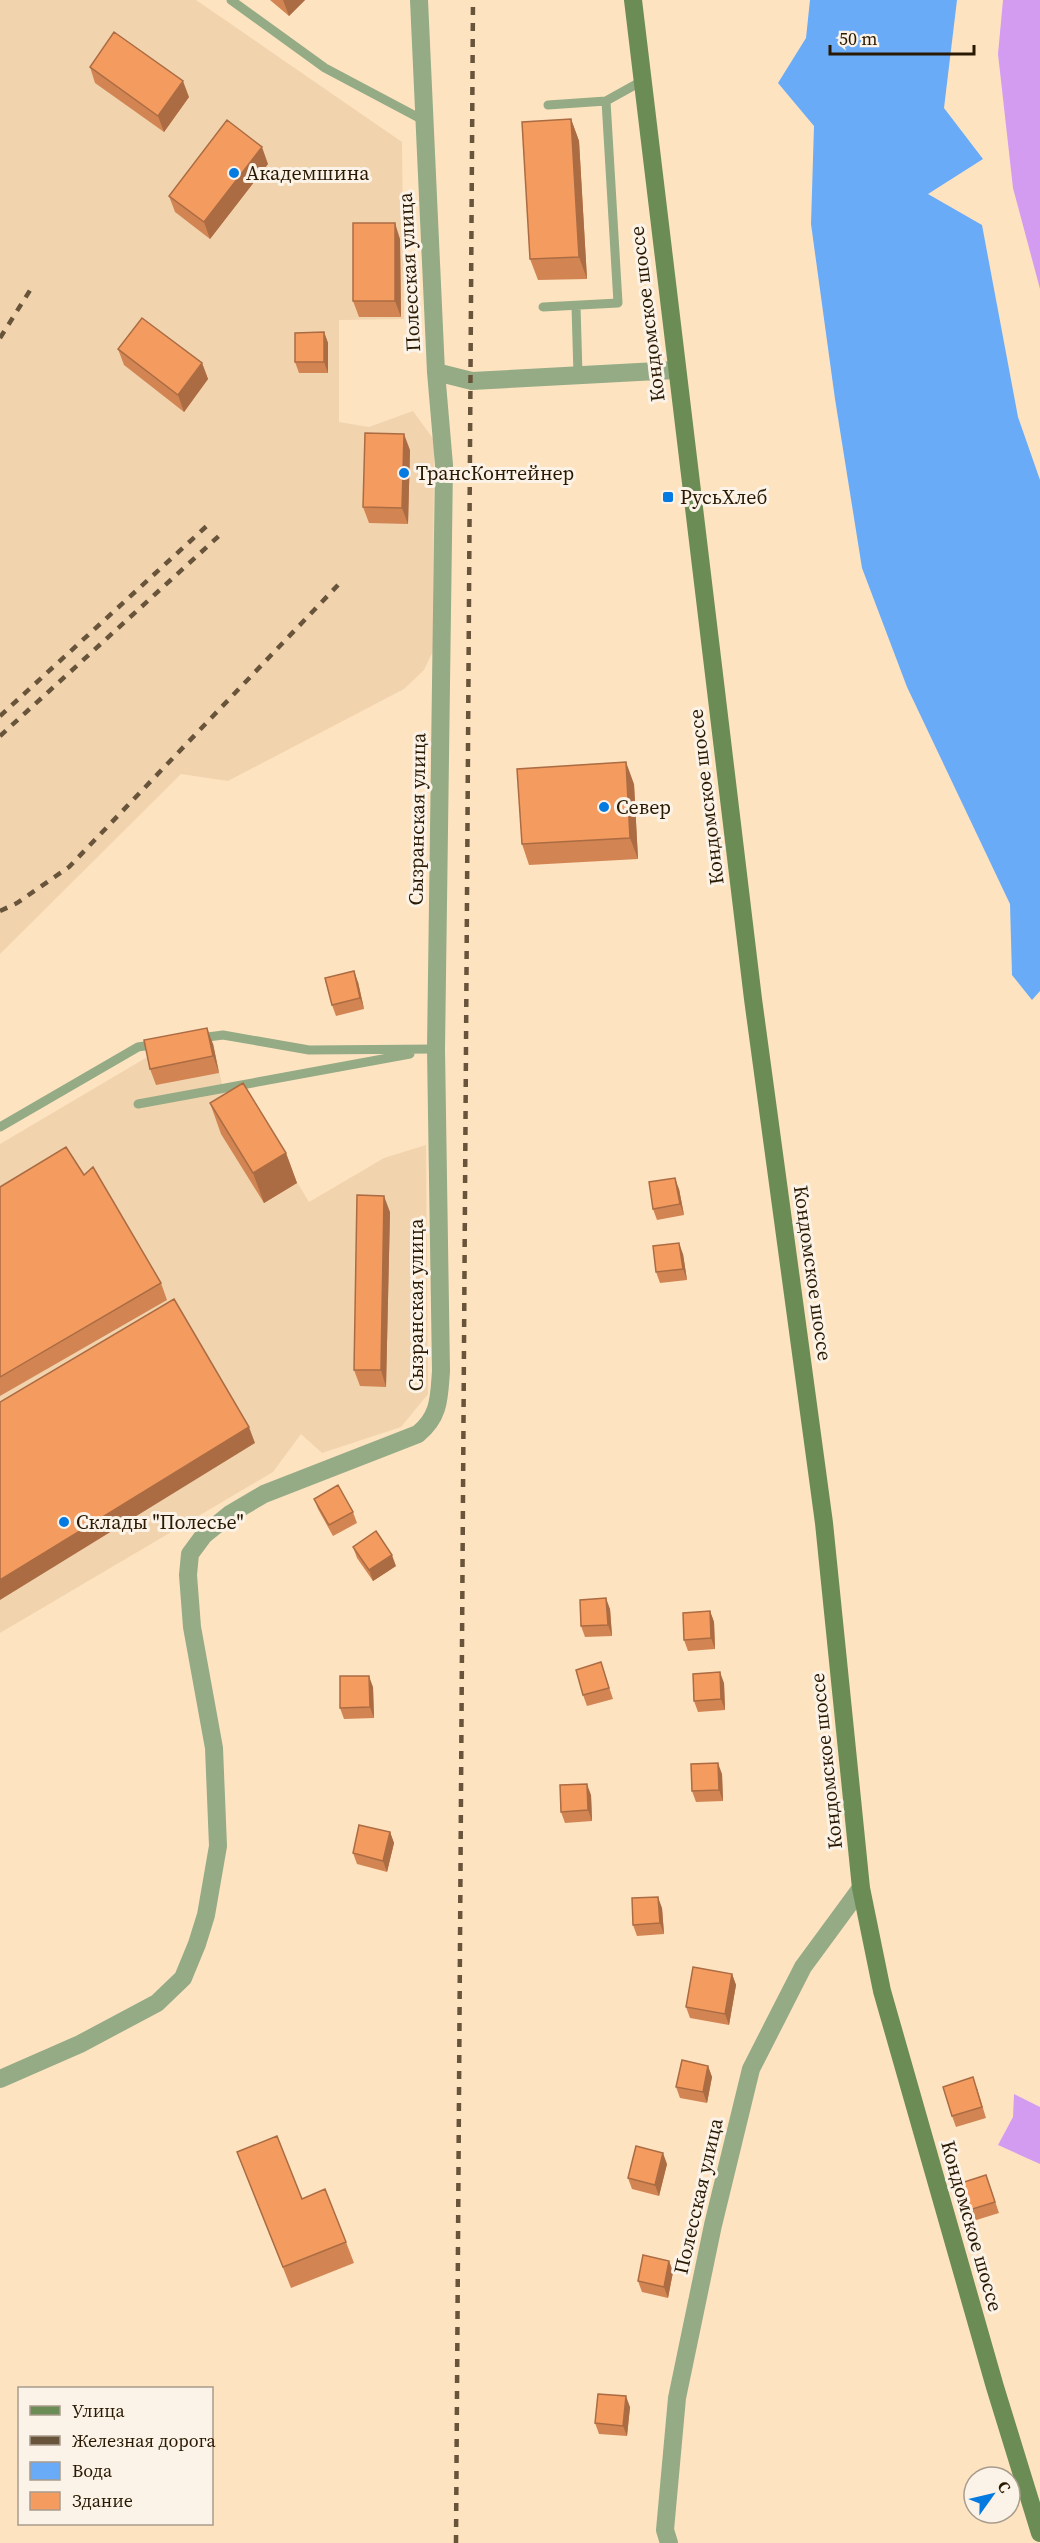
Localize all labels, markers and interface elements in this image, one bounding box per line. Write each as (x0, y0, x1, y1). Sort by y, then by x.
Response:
scale bar (830, 18, 974, 56)
text: 50 m (839, 26, 877, 51)
place label: Академшина (246, 159, 370, 187)
marker: Академшина (227, 166, 241, 180)
street label: Полесская улица (391, 191, 427, 352)
street label: Кондомское шоссе (622, 225, 672, 403)
place label: ТрансКонтейнер (416, 459, 574, 487)
marker: ТрансКонтейнер (397, 466, 411, 480)
place label: РусьХлеб (680, 483, 767, 511)
marker: РусьХлеб (661, 490, 675, 504)
street label: Кондомское шоссе (681, 708, 731, 886)
street label: Сызранская улица (401, 732, 433, 906)
place label: Север (616, 793, 671, 821)
marker: Север (597, 800, 611, 814)
street label: Кондомское шоссе (787, 1184, 839, 1362)
street label: Сызранская улица (402, 1218, 430, 1391)
place label: Склады "Полесье" (76, 1508, 244, 1536)
marker: Склады "Полесье" (57, 1515, 71, 1529)
street label: Кондомское шоссе (803, 1672, 849, 1850)
street label: Полесская улица (666, 2114, 730, 2277)
street label: Кондомское шоссе (934, 2137, 1010, 2315)
legend (18, 2387, 213, 2525)
text: Улица (72, 2398, 125, 2423)
text: Железная дорога (72, 2428, 217, 2453)
text: Вода (72, 2458, 113, 2483)
north arrow (962, 2465, 1022, 2525)
text: С (993, 2476, 1016, 2497)
text: Здание (72, 2488, 133, 2513)

